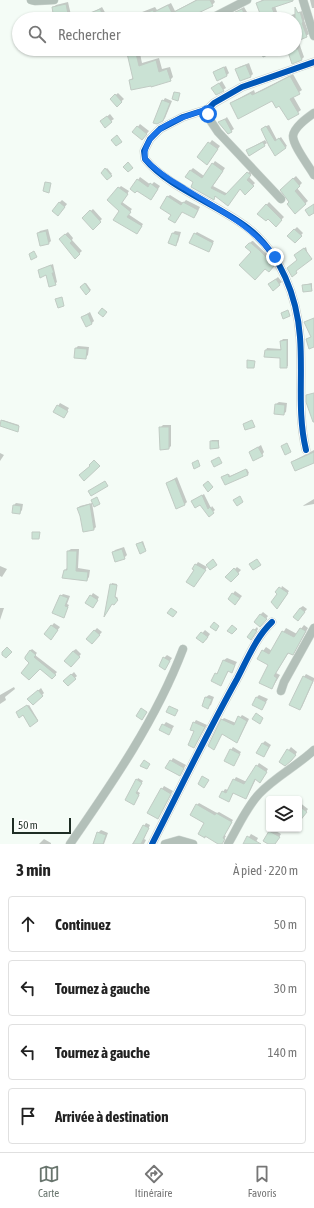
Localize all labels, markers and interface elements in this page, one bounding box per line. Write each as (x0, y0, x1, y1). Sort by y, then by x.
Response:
search box (12, 12, 302, 56)
icon: search (26, 23, 48, 45)
text: Rechercher (58, 26, 120, 43)
route start (199, 105, 217, 123)
route end (266, 248, 284, 266)
map controls (266, 796, 302, 832)
button: layers (266, 796, 302, 832)
scale bar (12, 816, 71, 835)
text: 50 m (18, 819, 38, 831)
text: 3 min (16, 860, 51, 880)
text: À pied · 220 m (233, 863, 298, 878)
icon: ahead (17, 913, 39, 935)
text: Continuez (55, 916, 111, 933)
text: 50 m (274, 917, 297, 932)
icon: left (17, 977, 39, 999)
text: Tournez à gauche (55, 980, 150, 997)
text: 30 m (274, 981, 297, 996)
icon: left (17, 1041, 39, 1063)
text: Tournez à gauche (55, 1044, 150, 1061)
text: 140 m (268, 1045, 297, 1060)
icon: arrive (17, 1105, 39, 1127)
text: Arrivée à destination (55, 1108, 169, 1125)
tab: Carte (38, 1163, 60, 1199)
tab: Itinéraire (135, 1163, 173, 1199)
tab: Favoris (248, 1163, 276, 1199)

